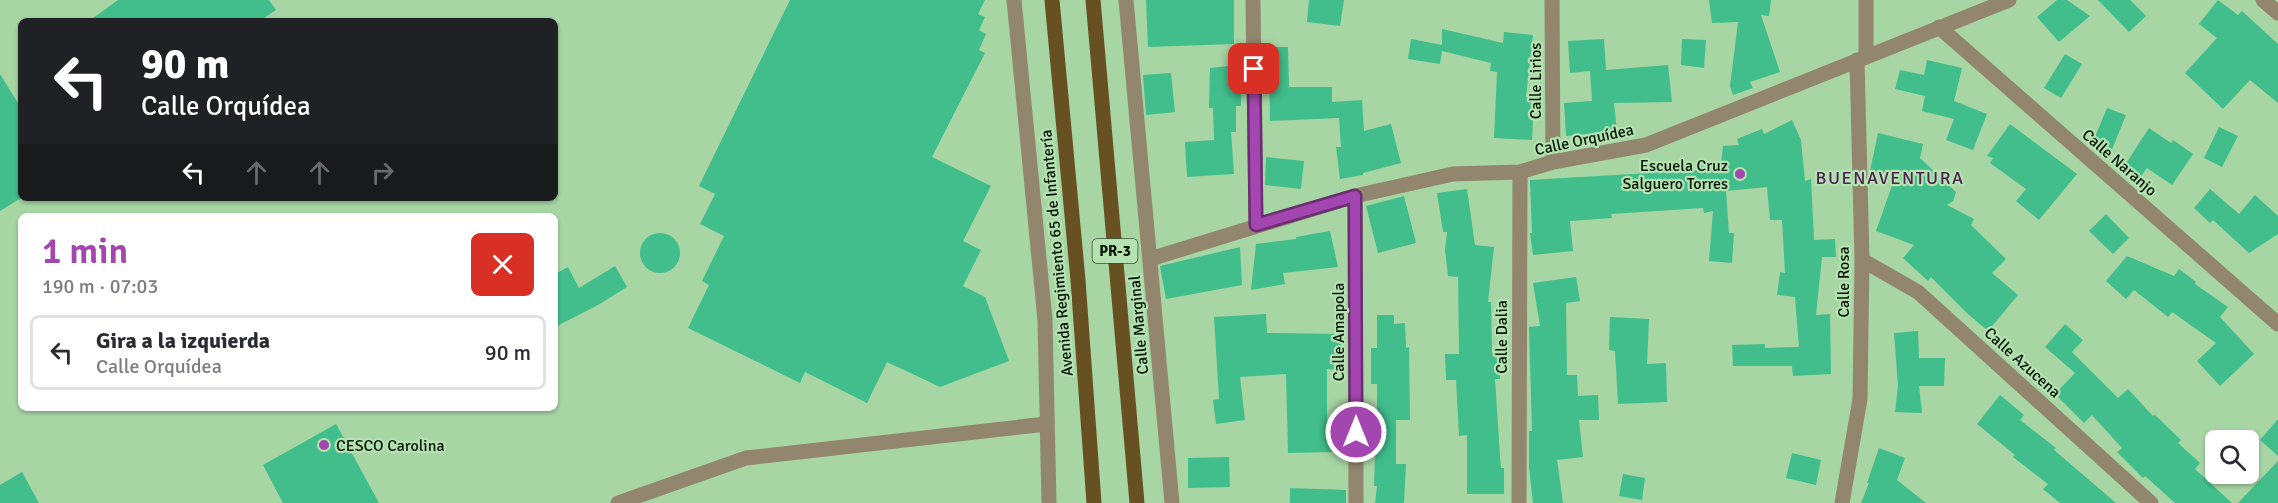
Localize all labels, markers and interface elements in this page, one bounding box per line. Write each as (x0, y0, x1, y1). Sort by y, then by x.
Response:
text: 90 m (141, 39, 230, 90)
icon: left (42, 42, 120, 120)
pin (1228, 43, 1279, 94)
street label: Calle Lirios (1526, 43, 1546, 119)
icon: arrive (1237, 52, 1270, 85)
text: Calle Orquídea (141, 90, 311, 123)
street label: Calle Orquídea (1533, 120, 1636, 160)
street label: Calle Naranjo (2078, 125, 2161, 201)
street label: Avenida Regimiento 65 de Infantería (1036, 129, 1078, 377)
icon: left (177, 156, 210, 189)
icon: ahead (240, 156, 273, 189)
icon: ahead (303, 156, 336, 189)
icon: right (366, 156, 399, 189)
place label: Escuela Cruz Salguero Torres (1622, 156, 1728, 194)
marker: Escuela Cruz Salguero Torres (1733, 167, 1747, 181)
district label: BUENAVENTURA (1816, 167, 1964, 189)
text: 1 min (42, 229, 128, 274)
button: close (471, 233, 534, 296)
road number: PR-3 (1092, 239, 1138, 263)
street label: Calle Rosa (1834, 246, 1854, 318)
text: 190 m · 07:03 (42, 274, 158, 299)
street label: Calle Marginal (1125, 274, 1153, 375)
street label: Calle Amapola (1329, 283, 1349, 381)
street label: Calle Dalia (1492, 300, 1512, 374)
street label: Calle Azucena (1980, 323, 2065, 402)
text: Gira a la izquierda (96, 327, 270, 354)
icon: left (45, 336, 78, 369)
text: 90 m (485, 339, 531, 366)
text: Calle Orquídea (96, 354, 222, 379)
position arrow (1324, 400, 1388, 464)
map controls (2205, 430, 2259, 484)
button: search (2205, 430, 2259, 484)
place label: CESCO Carolina (336, 436, 445, 456)
marker: CESCO Carolina (317, 438, 331, 452)

